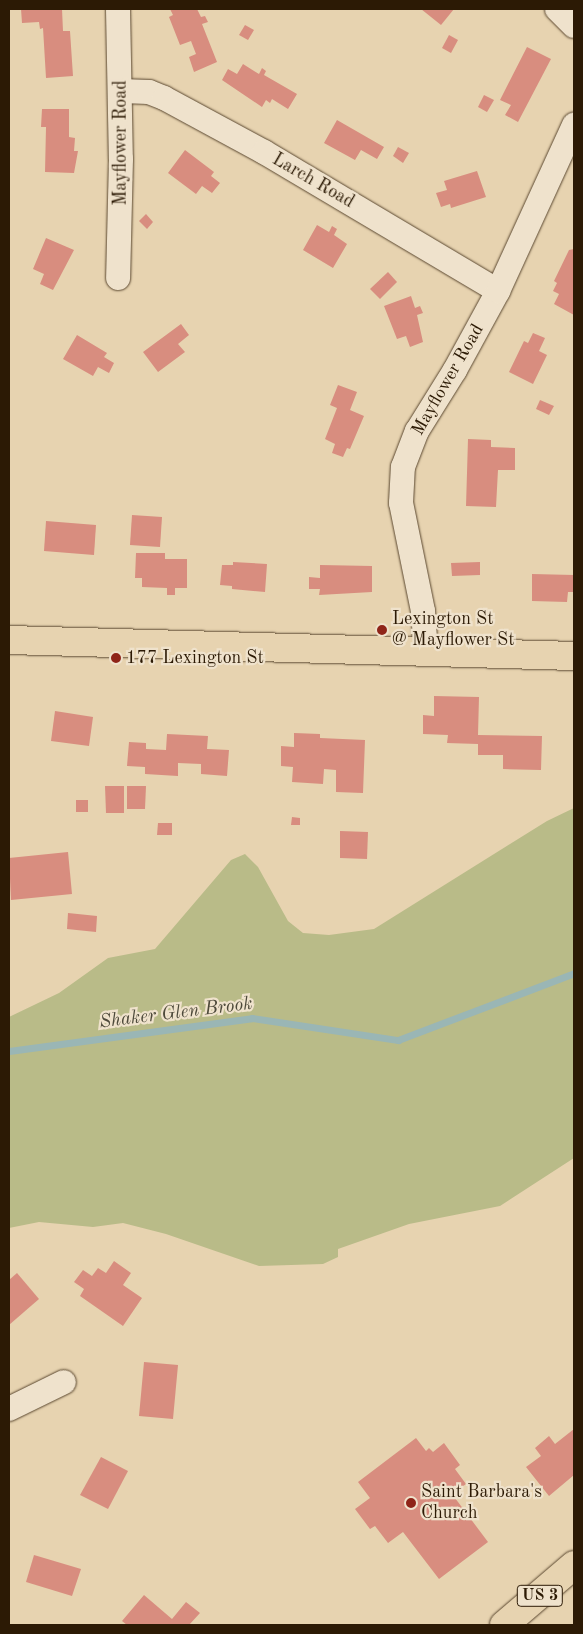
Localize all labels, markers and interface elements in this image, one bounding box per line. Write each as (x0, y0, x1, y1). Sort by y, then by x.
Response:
street label: Mayflower Road (110, 80, 132, 206)
street label: Larch Road (268, 149, 358, 213)
street label: Mayflower Road (407, 320, 489, 440)
place label: Lexington St @ Mayflower St (392, 609, 514, 652)
marker: Lexington St @ Mayflower St (376, 624, 388, 636)
place label: 177 Lexington St (126, 647, 264, 669)
marker: 177 Lexington St (110, 652, 122, 664)
water label: Shaker Glen Brook (98, 993, 254, 1035)
place label: Saint Barbara's Church (421, 1482, 542, 1525)
marker: Saint Barbara's Church (405, 1497, 417, 1509)
road number: US 3 (516, 1582, 564, 1610)

